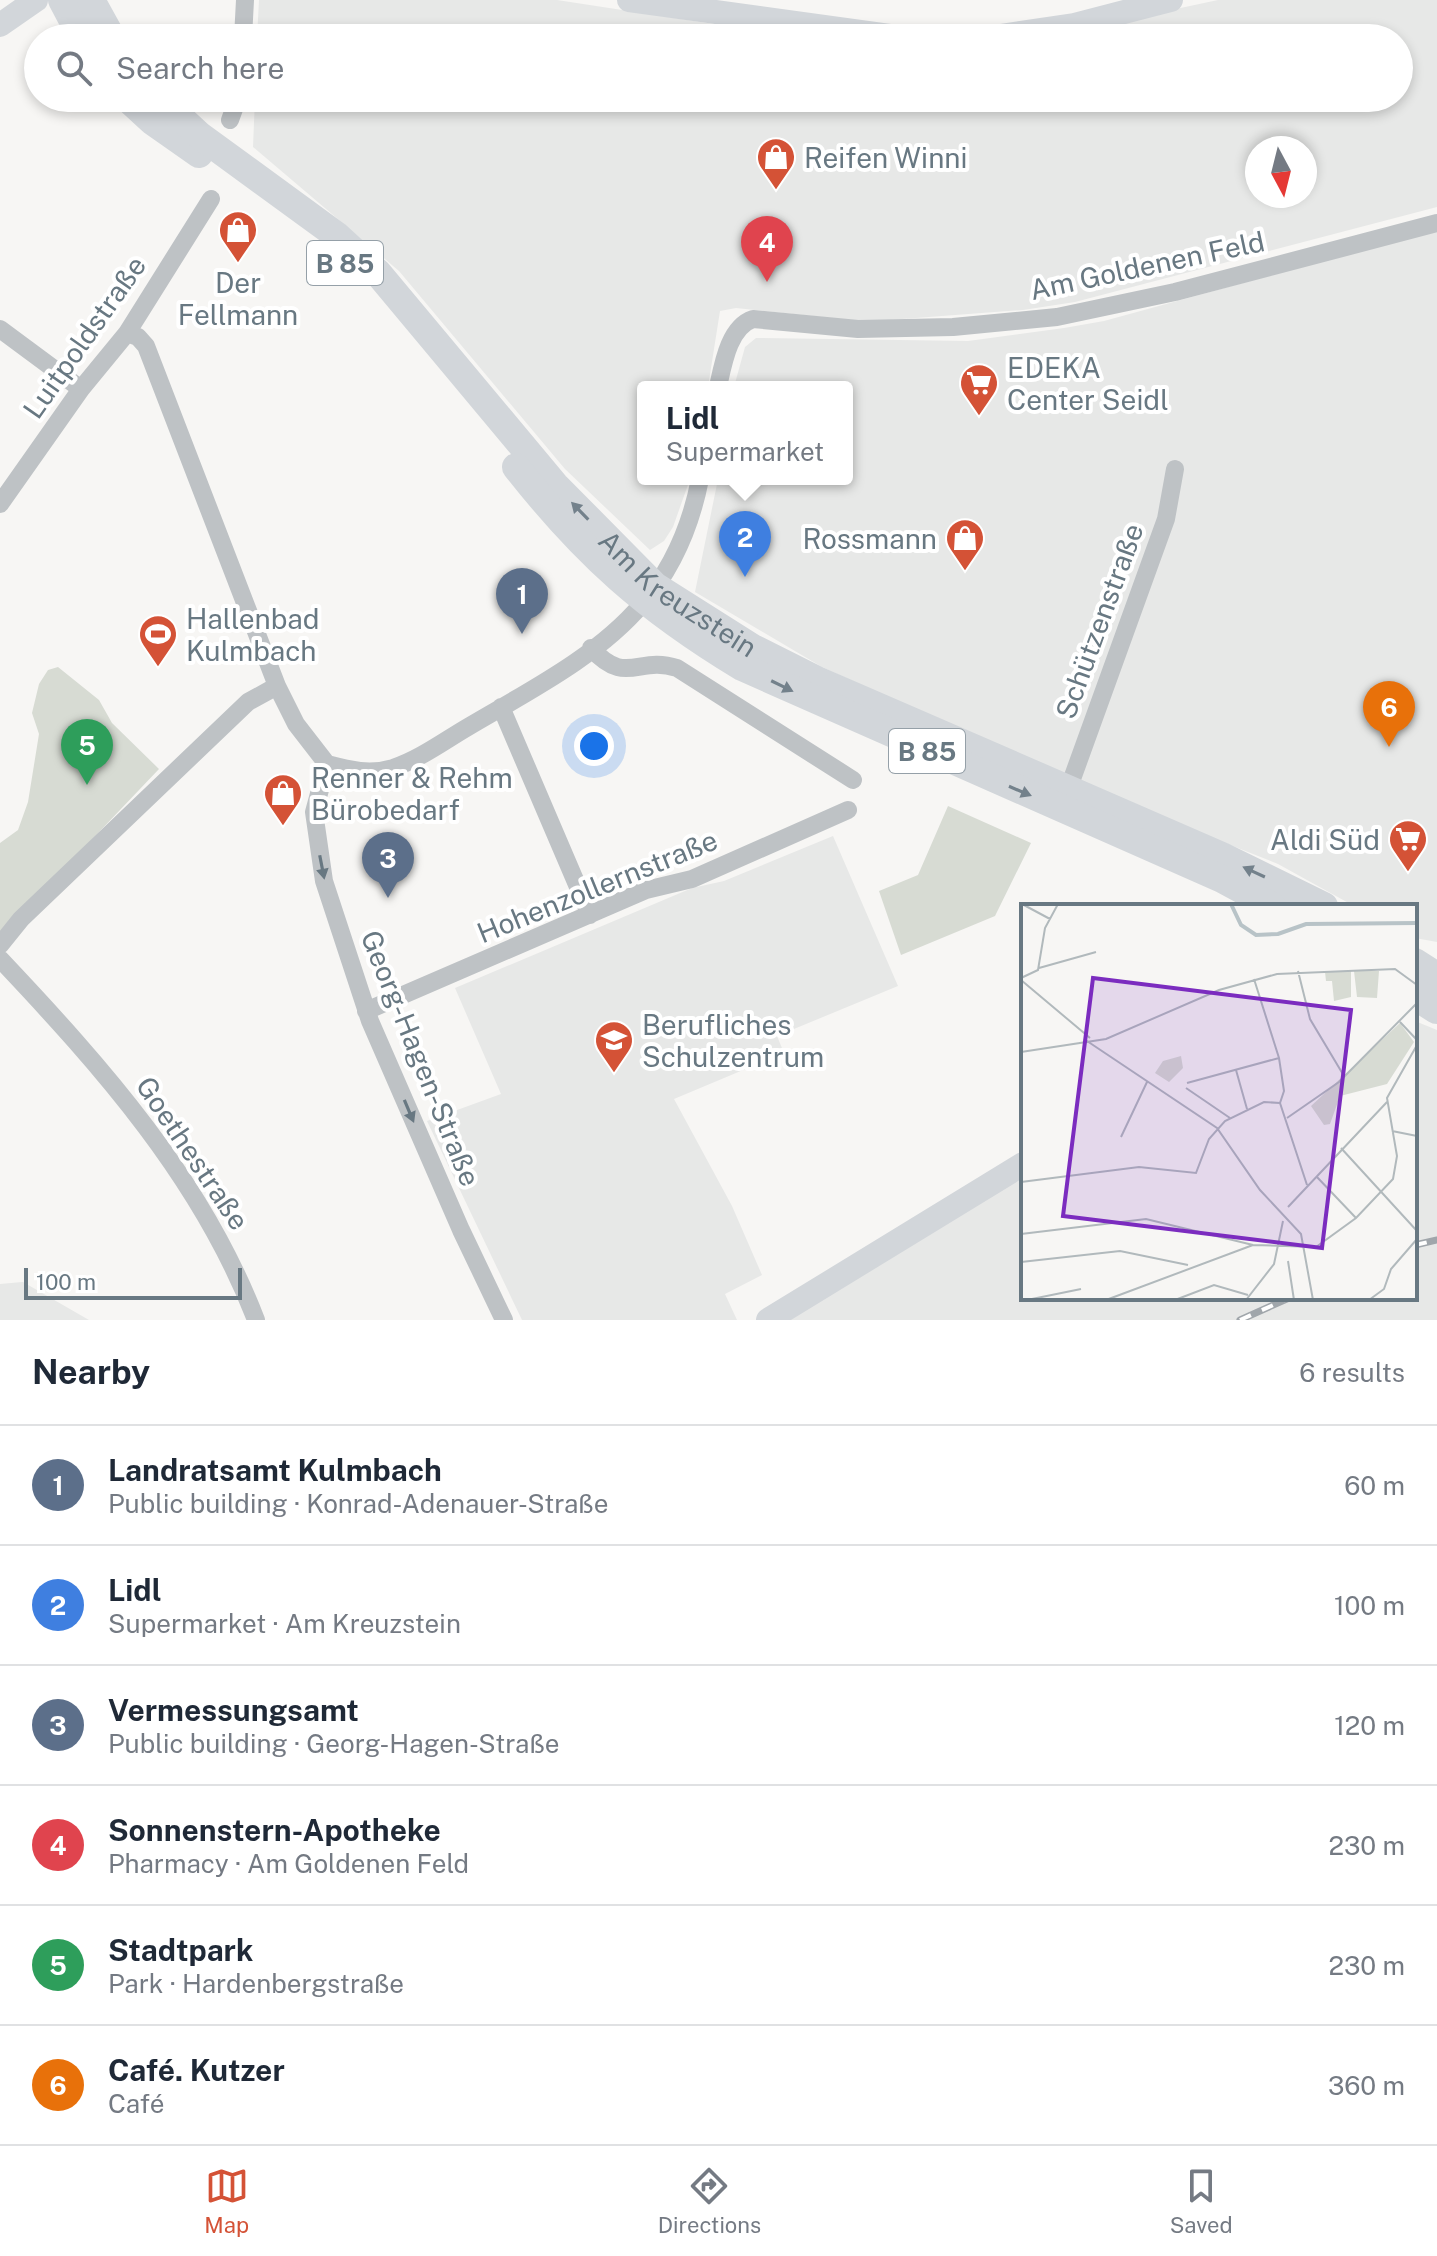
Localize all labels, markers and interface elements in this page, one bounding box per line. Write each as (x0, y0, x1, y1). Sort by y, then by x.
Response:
search box (24, 24, 1413, 112)
icon: search (52, 46, 96, 90)
text: Search here (116, 50, 284, 86)
shop icon: Reifen Winni (755, 136, 797, 191)
north arrow (1245, 136, 1317, 208)
place label: Reifen Winni (804, 141, 967, 174)
shop icon: Der Fellmann (217, 209, 259, 264)
pin: 4 (741, 216, 793, 282)
street label: Am Goldenen Feld (1027, 224, 1267, 306)
road number: B 85 (307, 241, 383, 285)
street label: Luitpoldstraße (16, 250, 152, 424)
place label: Der Fellmann (178, 266, 298, 331)
place label: EDEKA Center Seidl (1007, 351, 1169, 416)
supermarket icon: EDEKA Center Seidl (958, 362, 1000, 417)
popup (637, 381, 853, 485)
text: Lidl (666, 400, 719, 436)
text: Supermarket (666, 436, 824, 467)
one-way arrow (571, 502, 590, 521)
pin: 2 (719, 511, 771, 577)
shop icon: Rossmann (944, 517, 986, 572)
street label: Schützenstraße (1048, 519, 1150, 723)
place label: Rossmann (803, 522, 937, 555)
street label: Am Kreuzstein (593, 523, 763, 663)
pin: 1 (496, 568, 548, 634)
place label: Hallenbad Kulmbach (186, 602, 319, 667)
sports icon: Hallenbad Kulmbach (137, 613, 179, 668)
one-way arrow (770, 679, 793, 693)
pin: 6 (1363, 681, 1415, 747)
pin: 5 (61, 719, 113, 785)
your location (574, 726, 614, 766)
road number: B 85 (889, 729, 965, 773)
place label: Renner & Rehm Bürobedarf (311, 761, 513, 826)
shop icon: Renner & Rehm Bürobedarf (262, 772, 304, 827)
one-way arrow (1008, 785, 1031, 798)
supermarket icon: Aldi Süd (1387, 818, 1429, 873)
street label: Hohenzollernstraße (472, 823, 722, 949)
place label: Aldi Süd (1270, 823, 1380, 856)
pin: 3 (362, 832, 414, 898)
one-way arrow (316, 855, 328, 880)
one-way arrow (1243, 865, 1266, 879)
inset map (1021, 904, 1417, 1300)
street label: Georg-Hagen-Straße (355, 925, 487, 1191)
place label: Berufliches Schulzentrum (642, 1008, 824, 1073)
school or university icon: Berufliches Schulzentrum (593, 1019, 635, 1074)
street label: Goethestraße (130, 1070, 256, 1236)
one-way arrow (403, 1100, 416, 1123)
scale bar (24, 1264, 242, 1300)
text: 100 m (36, 1269, 96, 1295)
text: Nearby (32, 1352, 150, 1392)
text: 6 results (1299, 1357, 1405, 1388)
text: Landratsamt Kulmbach (108, 1452, 442, 1488)
text: 1 (52, 1470, 64, 1501)
text: 60 m (1344, 1470, 1405, 1501)
text: Public building · Konrad-Adenauer-Straße (108, 1488, 608, 1519)
text: Lidl (108, 1572, 162, 1608)
text: 2 (50, 1590, 66, 1621)
text: 100 m (1334, 1590, 1405, 1621)
text: Supermarket · Am Kreuzstein (108, 1608, 461, 1639)
text: Vermessungsamt (108, 1692, 359, 1728)
text: 3 (49, 1710, 67, 1741)
text: 120 m (1334, 1710, 1405, 1741)
text: Public building · Georg-Hagen-Straße (108, 1728, 559, 1759)
text: Sonnenstern-Apotheke (108, 1812, 441, 1848)
text: 4 (49, 1830, 67, 1861)
text: 230 m (1329, 1830, 1405, 1861)
text: Pharmacy · Am Goldenen Feld (108, 1848, 469, 1879)
text: Stadtpark (108, 1932, 253, 1968)
text: 5 (49, 1950, 67, 1981)
text: 230 m (1329, 1950, 1405, 1981)
text: Park · Hardenbergstraße (108, 1968, 404, 1999)
text: Café. Kutzer (108, 2052, 285, 2088)
text: 6 (49, 2070, 67, 2101)
text: 360 m (1328, 2070, 1405, 2101)
text: Café (108, 2088, 165, 2119)
tab: Map (204, 2164, 249, 2238)
tab: Directions (658, 2164, 761, 2238)
tab: Saved (1170, 2164, 1233, 2238)

